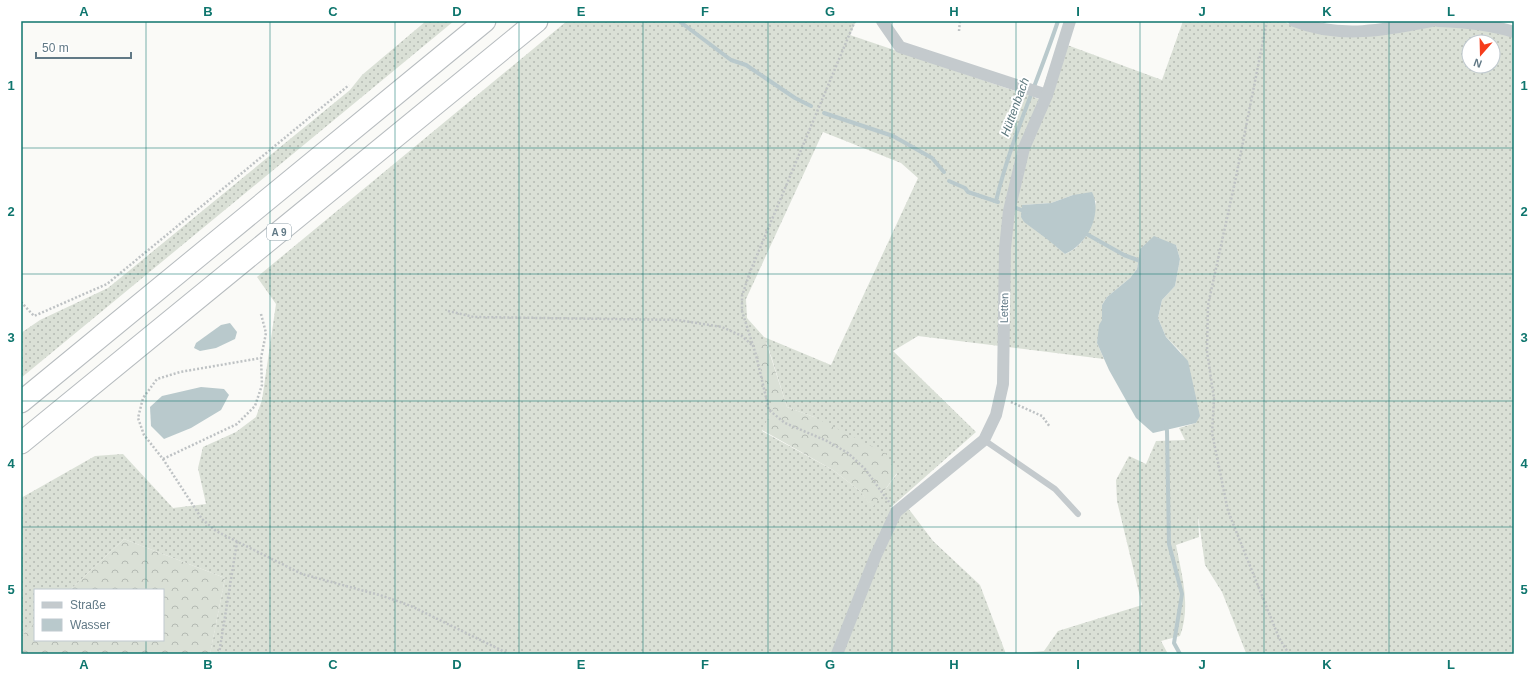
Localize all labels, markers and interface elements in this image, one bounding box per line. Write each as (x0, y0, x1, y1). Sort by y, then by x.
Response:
text: A (79, 4, 89, 19)
text: B (203, 4, 213, 19)
text: C (328, 4, 338, 19)
text: D (452, 4, 462, 19)
text: E (577, 4, 586, 19)
text: F (701, 4, 709, 19)
text: G (825, 4, 835, 19)
text: H (949, 4, 959, 19)
text: I (1076, 4, 1080, 19)
text: J (1198, 4, 1206, 19)
text: K (1322, 4, 1332, 19)
text: L (1447, 4, 1455, 19)
scale bar (36, 34, 131, 60)
north arrow (1461, 34, 1501, 74)
text: 50 m (42, 41, 69, 55)
text: N (1472, 56, 1483, 70)
water label: Hüttenbach (998, 75, 1032, 138)
text: 1 (7, 78, 15, 93)
text: 1 (1520, 78, 1528, 93)
text: 2 (7, 204, 15, 219)
text: 2 (1520, 204, 1528, 219)
road number: A 9 (267, 224, 291, 240)
street label: Letten (998, 293, 1010, 323)
text: 3 (7, 330, 15, 345)
text: 3 (1520, 330, 1528, 345)
text: 4 (7, 456, 15, 471)
text: 4 (1520, 456, 1528, 471)
text: 5 (7, 582, 15, 597)
text: 5 (1520, 582, 1528, 597)
legend (34, 589, 164, 641)
text: Straße (70, 598, 106, 612)
text: Wasser (70, 618, 110, 632)
text: A (79, 657, 89, 672)
text: B (203, 657, 213, 672)
text: C (328, 657, 338, 672)
text: D (452, 657, 462, 672)
text: E (577, 657, 586, 672)
text: F (701, 657, 709, 672)
text: G (825, 657, 835, 672)
text: H (949, 657, 959, 672)
text: I (1076, 657, 1080, 672)
text: J (1198, 657, 1206, 672)
text: K (1322, 657, 1332, 672)
text: L (1447, 657, 1455, 672)

